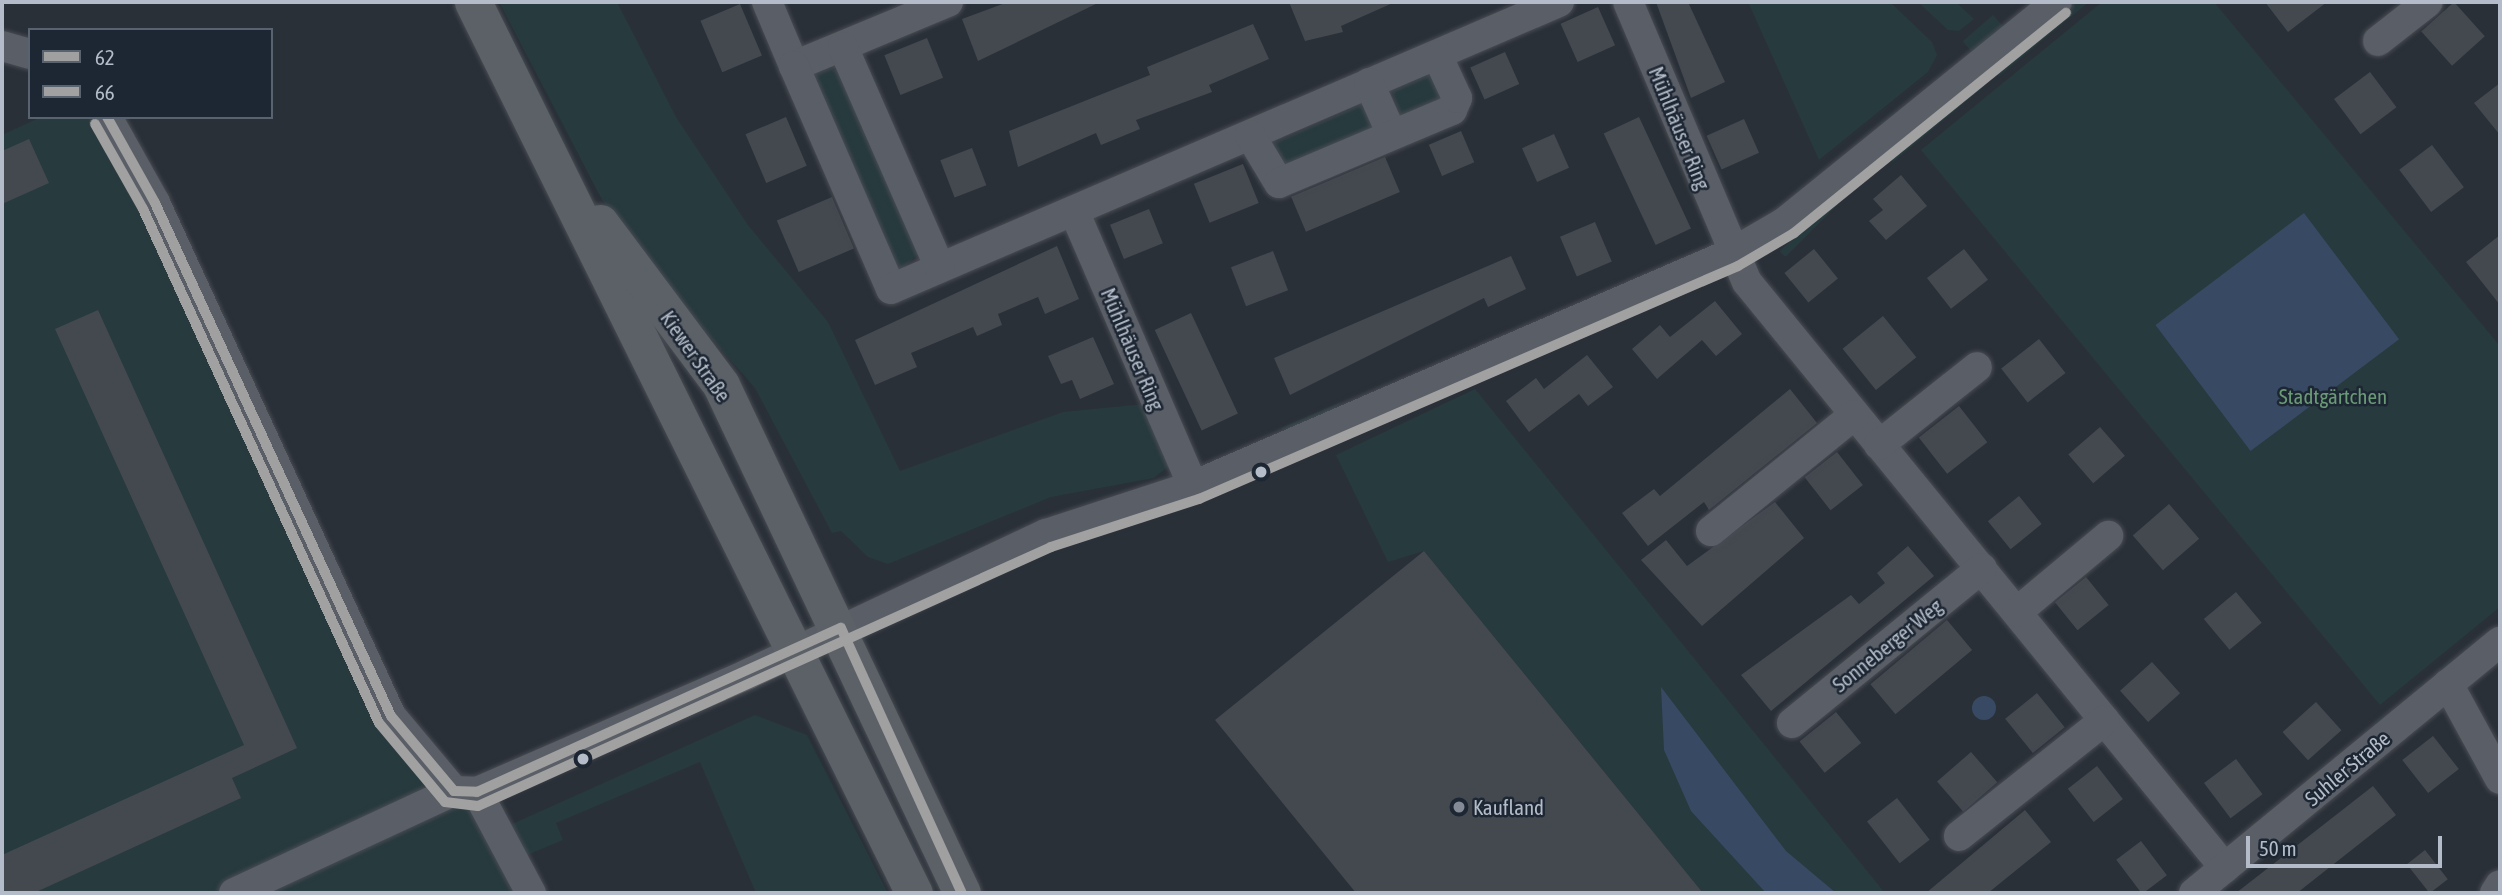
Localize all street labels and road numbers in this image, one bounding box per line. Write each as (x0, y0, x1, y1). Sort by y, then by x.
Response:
street label: Mühlhäuser Ring (1644, 63, 1716, 193)
street label: Mühlhäuser Ring (1096, 284, 1170, 414)
street label: Kiewer Straße (656, 306, 736, 406)
street label: Sonneberger Weg (1827, 593, 1947, 697)
street label: Suhler Straße (2299, 725, 2395, 811)

